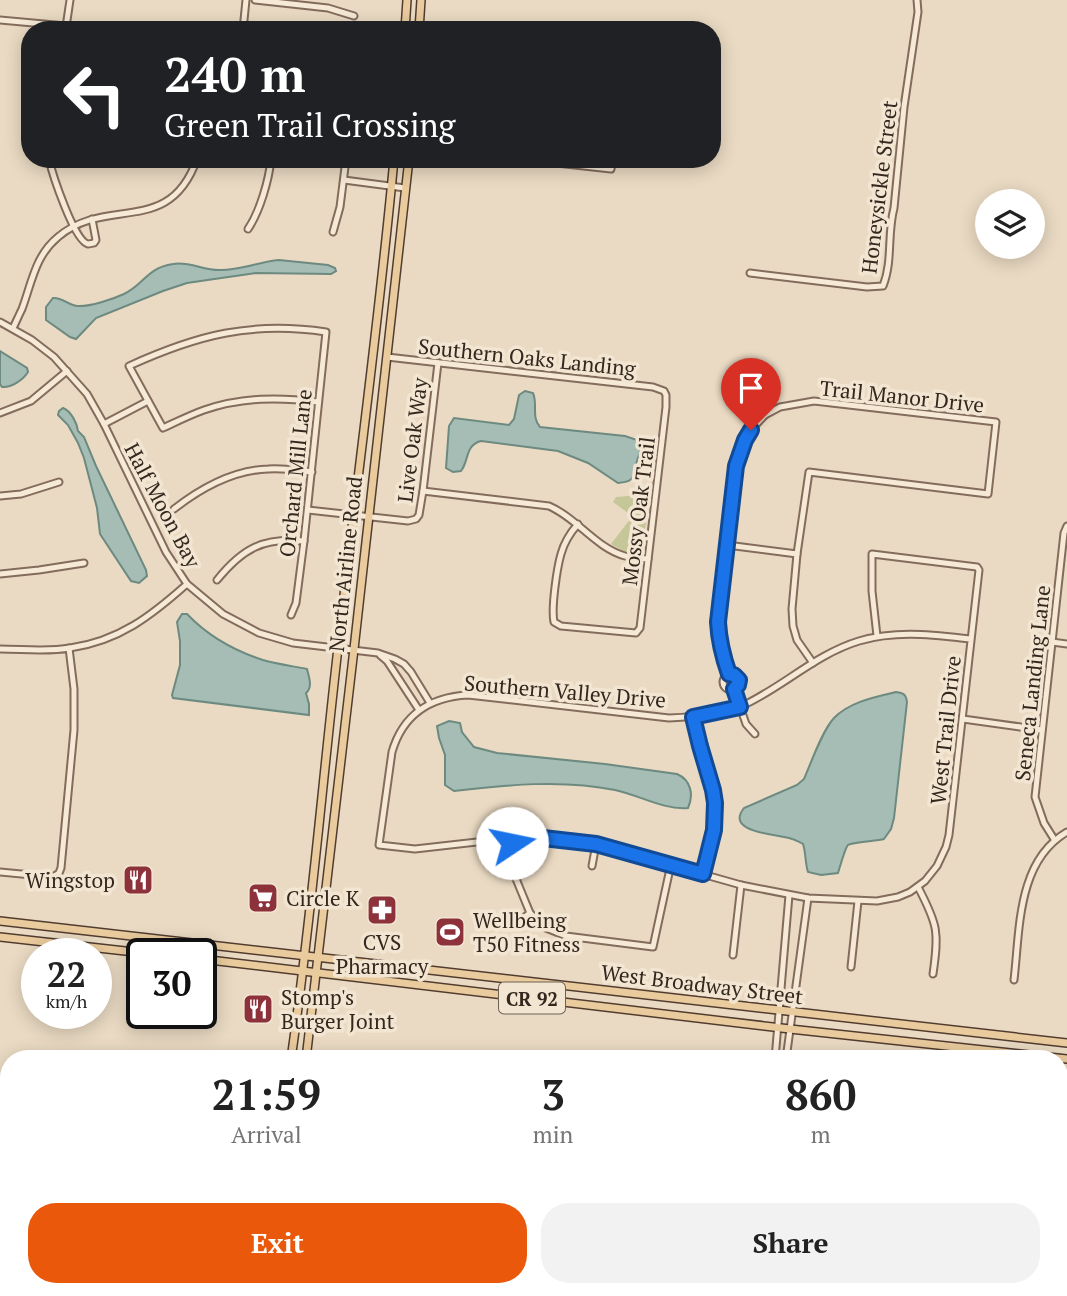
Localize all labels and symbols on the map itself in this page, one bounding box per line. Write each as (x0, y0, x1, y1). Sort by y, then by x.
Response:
street label: Honeysickle Street (854, 99, 904, 275)
street label: Southern Oaks Landing (417, 332, 638, 382)
pin (721, 358, 781, 430)
street label: Trail Manor Drive (819, 373, 985, 419)
street label: Live Oak Way (390, 376, 434, 504)
street label: Orchard Mill Lane (272, 388, 318, 558)
street label: Mossy Oak Trail (615, 435, 661, 587)
street label: Half Moon Bay (118, 438, 208, 573)
street label: North Airline Road (322, 475, 368, 653)
street label: Seneca Landing Lane (1008, 584, 1056, 782)
street label: West Trail Drive (923, 654, 967, 806)
street label: Southern Valley Drive (463, 668, 667, 714)
position arrow (475, 806, 549, 880)
restaurant icon: Wingstop (121, 863, 155, 897)
place label: Wingstop (25, 866, 115, 894)
supermarket icon: Circle K (246, 881, 280, 915)
place label: Circle K (286, 884, 360, 912)
pharmacy icon: CVS Pharmacy (365, 893, 399, 927)
place label: Wellbeing T50 Fitness (473, 906, 580, 958)
sports icon: Wellbeing T50 Fitness (433, 915, 467, 949)
place label: CVS Pharmacy (336, 928, 429, 980)
speed limit sign: 30 (126, 938, 217, 1029)
street label: West Broadway Street (599, 958, 805, 1010)
road number: CR 92 (499, 982, 565, 1014)
place label: Stomp's Burger Joint (281, 983, 394, 1035)
restaurant icon: Stomp's Burger Joint (241, 992, 275, 1026)

